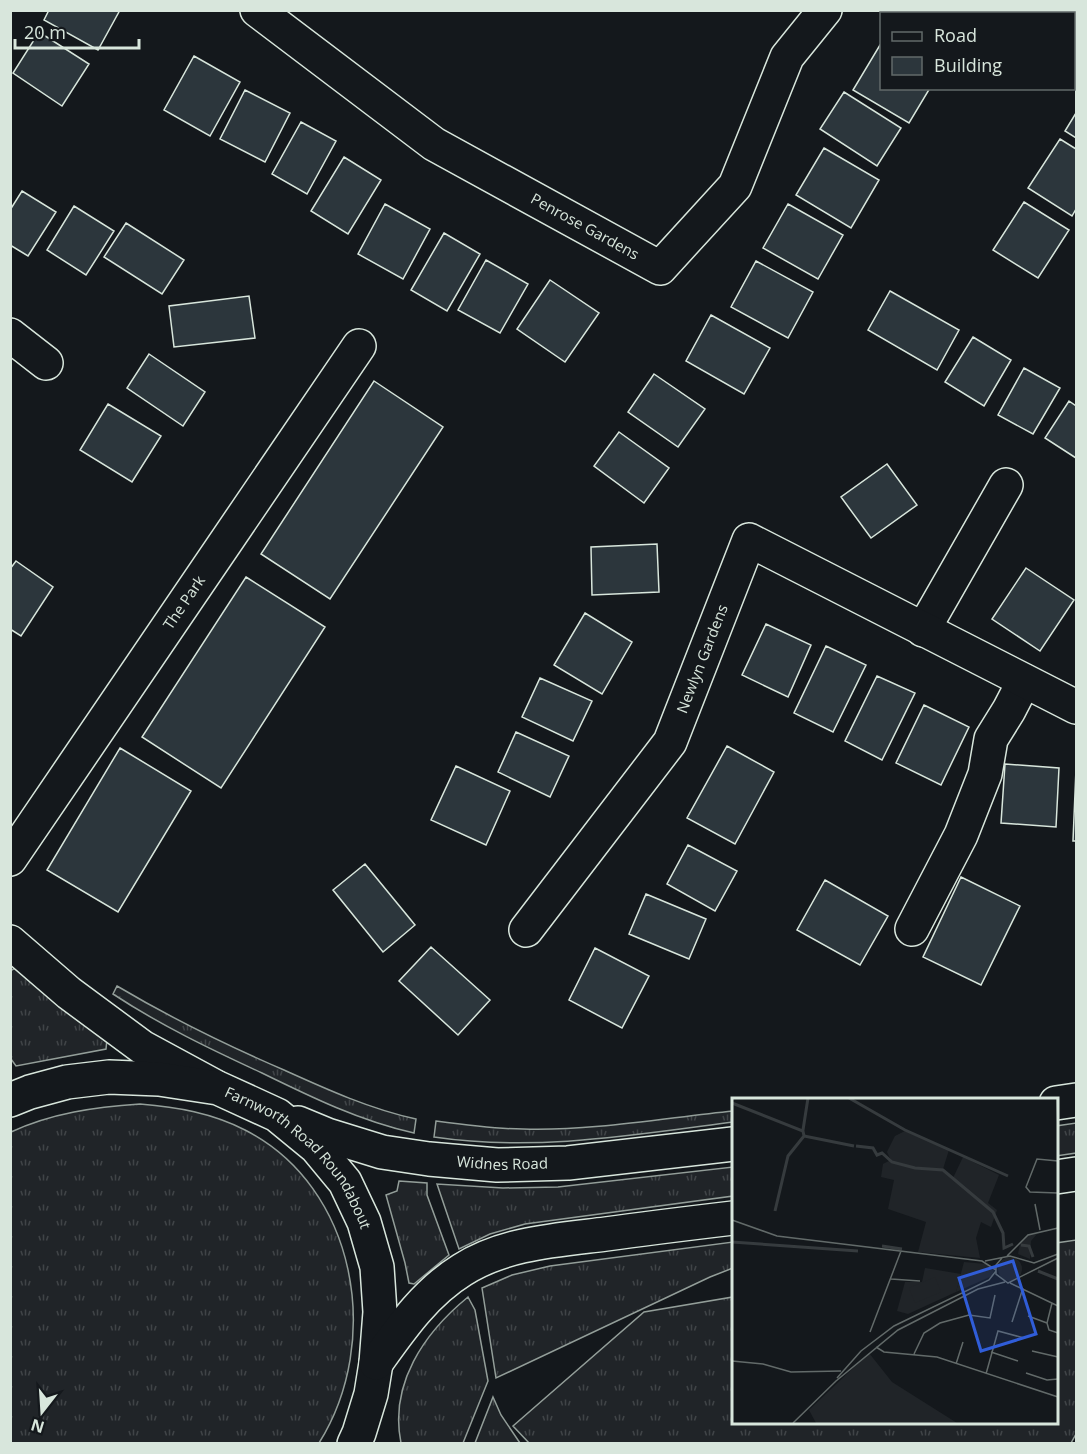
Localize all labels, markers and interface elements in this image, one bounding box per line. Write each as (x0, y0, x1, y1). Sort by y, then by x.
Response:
scale bar (15, 12, 140, 50)
legend (880, 12, 1075, 90)
text: 20 m (24, 20, 66, 44)
text: Road (934, 23, 977, 47)
text: Building (934, 53, 1002, 77)
street label: Penrose Gardens (528, 188, 643, 264)
street label: The Park (158, 571, 209, 633)
street label: Newlyn Gardens (671, 601, 732, 716)
street label: Farnworth Road Roundabout (222, 1081, 376, 1231)
inset map (732, 1098, 1057, 1424)
street label: Widnes Road (456, 1150, 548, 1174)
north arrow (12, 1382, 72, 1442)
text: N (28, 1414, 47, 1439)

